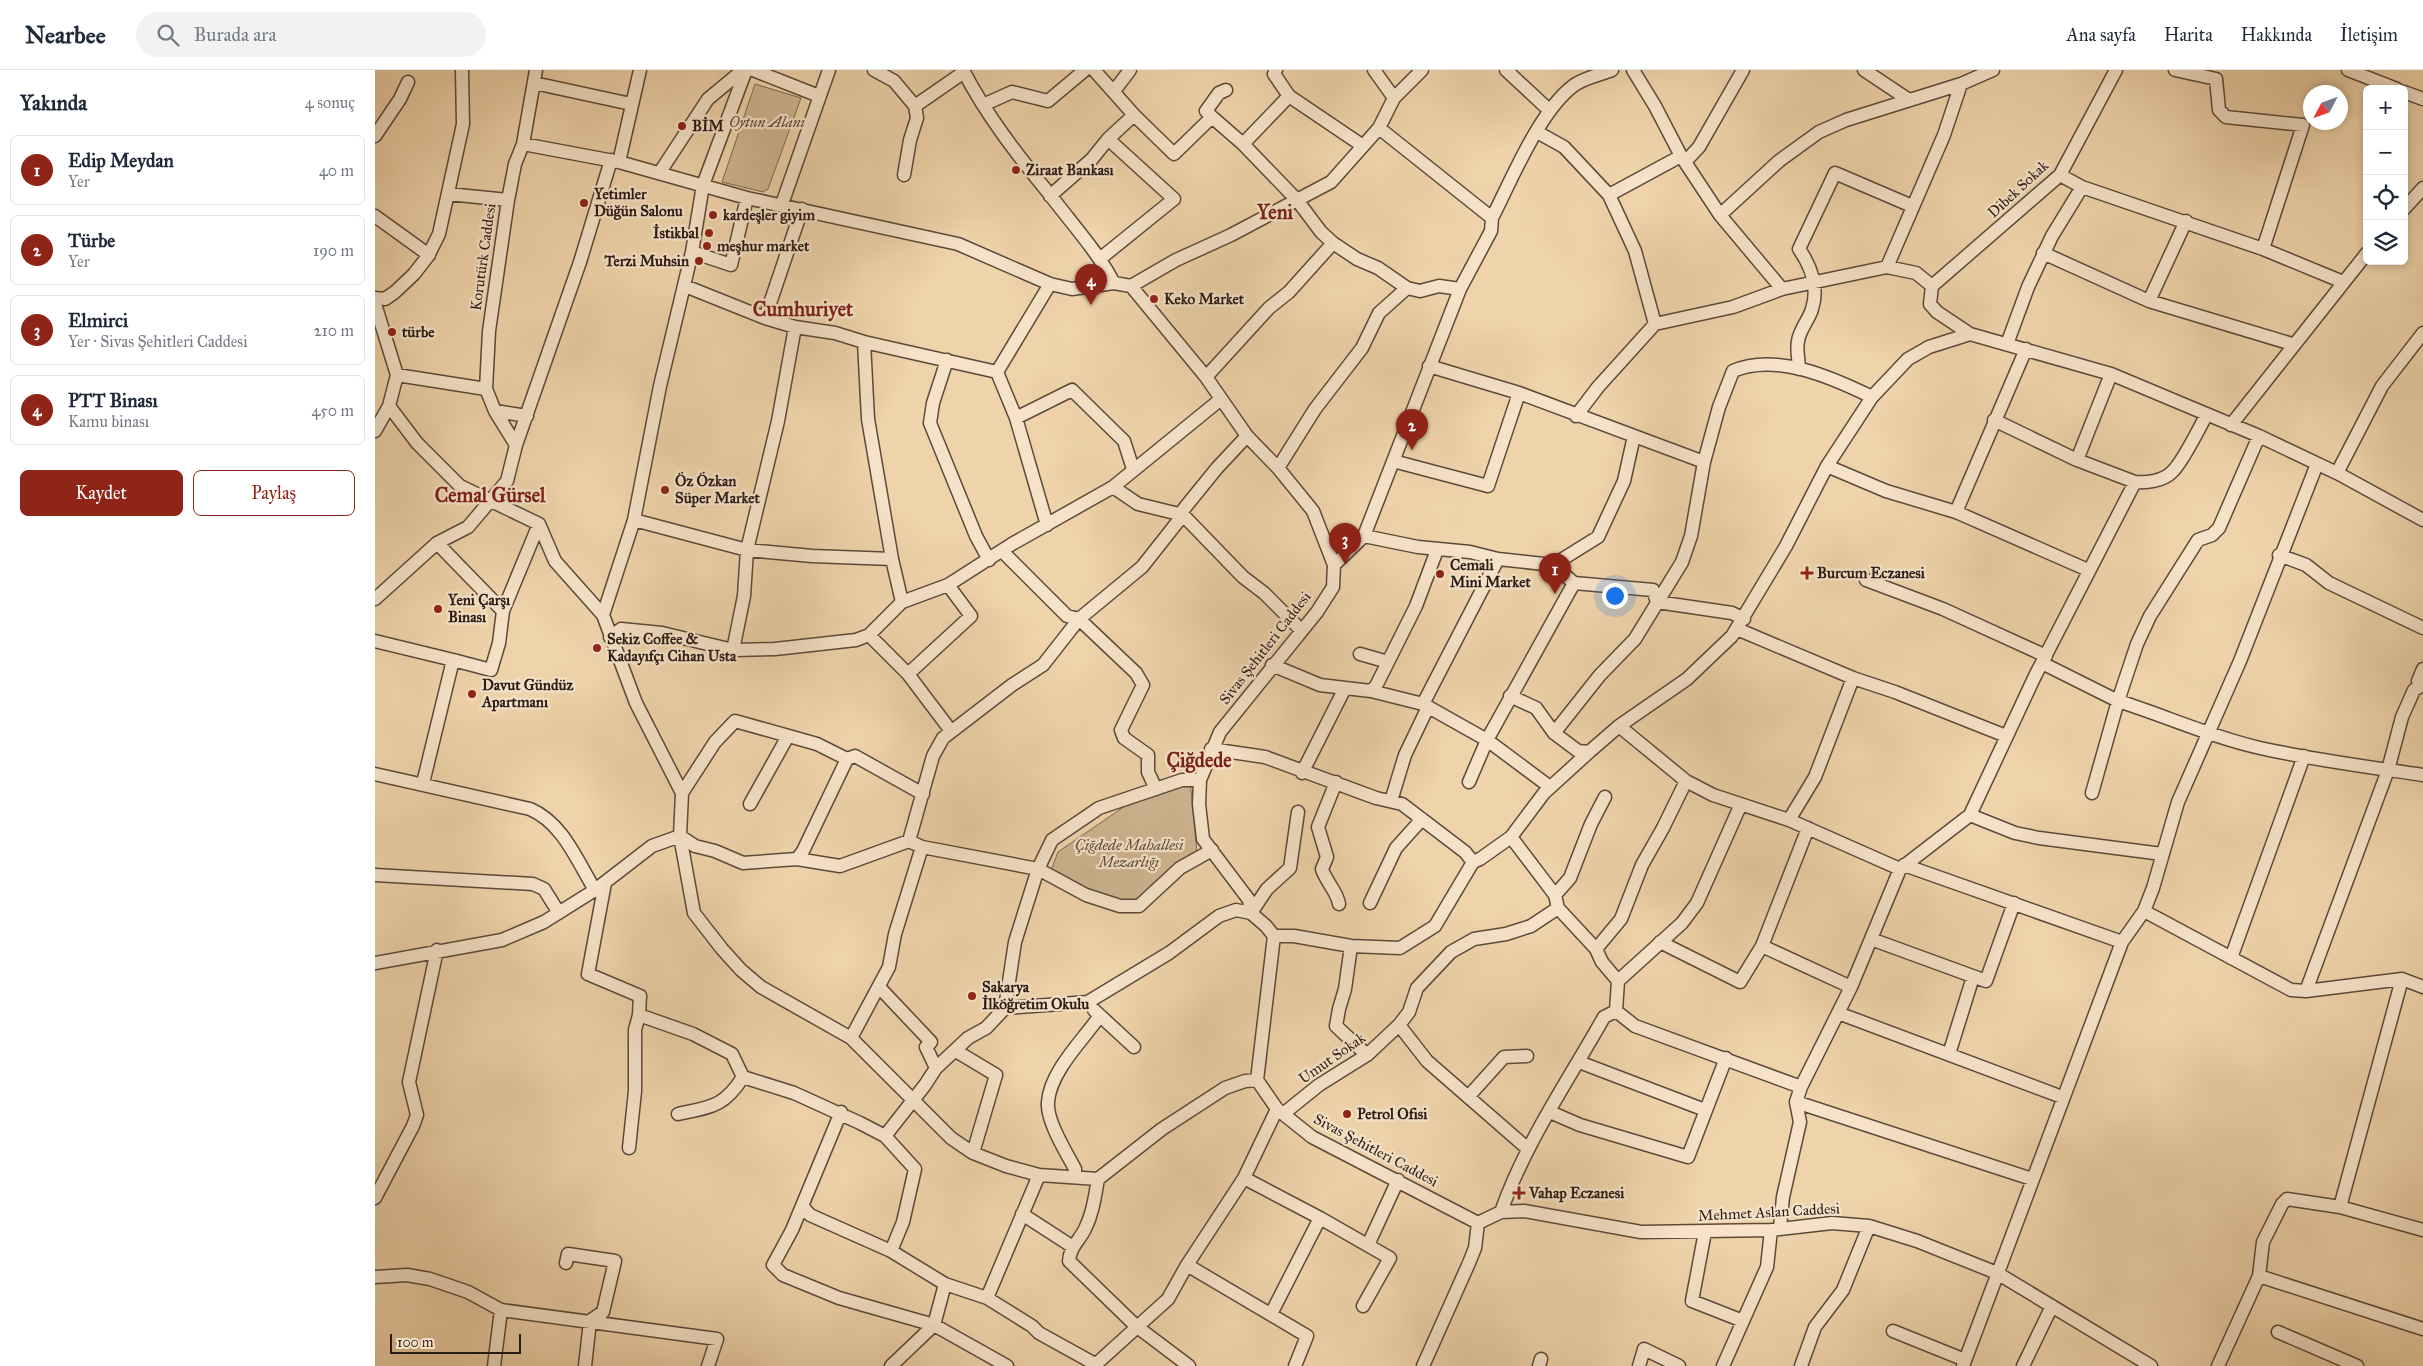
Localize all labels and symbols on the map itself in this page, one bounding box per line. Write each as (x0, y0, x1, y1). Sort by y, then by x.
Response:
north arrow (2303, 85, 2348, 130)
park label: Oytun Alanı (729, 113, 805, 131)
place label: BİM (692, 116, 724, 135)
marker: BİM (676, 120, 688, 132)
street label: Dibek Sokak (1984, 156, 2052, 222)
place label: Ziraat Bankası (1026, 161, 1114, 179)
marker: Ziraat Bankası (1010, 164, 1022, 176)
place label: Yetimler Düğün Salonu (593, 185, 683, 221)
marker: Yetimler Düğün Salonu (578, 197, 590, 209)
district label: Yeni (1256, 200, 1293, 224)
street label: Korutürk Caddesi (467, 202, 499, 312)
place label: kardeşler giyim (723, 206, 815, 225)
marker: kardeşler giyim (707, 209, 719, 221)
place label: İstikbal (653, 223, 700, 242)
marker: İstikbal (703, 227, 715, 239)
place label: meşhur market (716, 237, 810, 256)
marker: meşhur market (701, 240, 713, 252)
place label: Terzi Muhsin (603, 252, 690, 270)
marker: Terzi Muhsin (693, 255, 705, 267)
pin: 4 (1075, 264, 1107, 305)
place label: Keko Market (1164, 290, 1245, 308)
marker: Keko Market (1148, 293, 1160, 305)
district label: Cumhuriyet (753, 297, 854, 322)
place label: türbe (401, 323, 435, 341)
marker: türbe (386, 326, 398, 338)
pin: 2 (1396, 409, 1428, 450)
place label: Öz Özkan Süper Market (675, 471, 761, 508)
district label: Cemal Gürsel (435, 483, 546, 507)
marker: Öz Özkan Süper Market (659, 484, 671, 496)
pin: 3 (1329, 523, 1361, 564)
pin: 1 (1539, 553, 1571, 594)
place label: Cemali Mini Market (1450, 556, 1531, 591)
place label: Burcum Eczanesi (1817, 564, 1926, 582)
marker: Burcum Eczanesi (1801, 567, 1813, 579)
marker: Cemali Mini Market (1434, 568, 1446, 580)
your location (1602, 583, 1628, 609)
street label: Sivas Şehitleri Caddesi (1215, 588, 1315, 708)
place label: Yeni Çarşı Binası (447, 591, 511, 626)
marker: Yeni Çarşı Binası (432, 603, 444, 615)
place label: Sekiz Coffee & Kadayıfçı Cihan Usta (607, 630, 737, 666)
marker: Sekiz Coffee & Kadayıfçı Cihan Usta (591, 642, 603, 654)
place label: Davut Gündüz Apartmanı (481, 676, 573, 712)
marker: Davut Gündüz Apartmanı (466, 688, 478, 700)
district label: Çiğdede (1166, 748, 1232, 773)
park label: Çiğdede Mahallesi Mezarlığı (1075, 836, 1184, 871)
place label: Sakarya İlköğretim Okulu (982, 978, 1089, 1014)
marker: Sakarya İlköğretim Okulu (966, 990, 978, 1002)
street label: Umut Sokak (1295, 1029, 1369, 1087)
place label: Petrol Ofisi (1357, 1105, 1428, 1123)
marker: Petrol Ofisi (1341, 1108, 1353, 1120)
street label: Sivas Şehitleri Caddesi (1311, 1110, 1441, 1190)
place label: Vahap Eczanesi (1528, 1184, 1625, 1203)
marker: Vahap Eczanesi (1513, 1187, 1525, 1199)
street label: Mehmet Aslan Caddesi (1698, 1199, 1840, 1225)
scale bar (390, 1331, 521, 1354)

